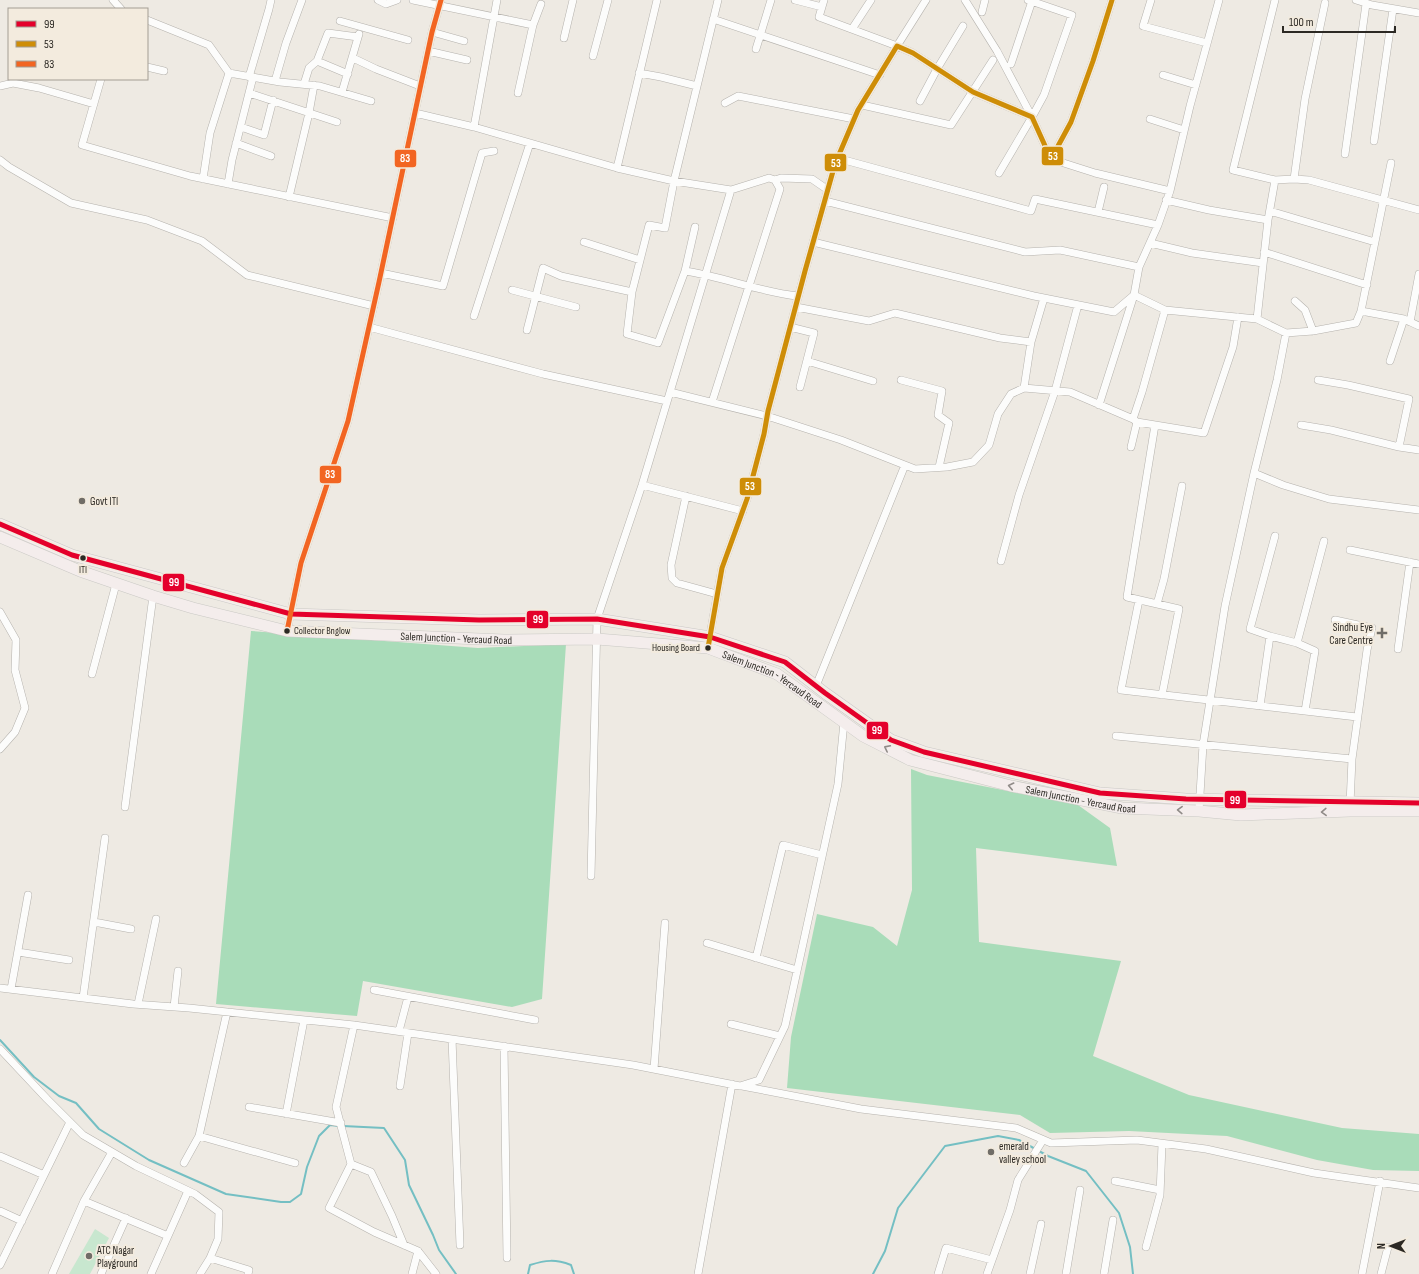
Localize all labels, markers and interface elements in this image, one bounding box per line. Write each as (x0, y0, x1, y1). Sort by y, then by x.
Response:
legend (8, 8, 148, 80)
scale bar (1283, 8, 1395, 34)
text: 100 m (1289, 15, 1314, 30)
text: 99 (44, 17, 55, 32)
text: 53 (44, 37, 54, 52)
text: 83 (44, 57, 54, 72)
line badge: 53 (1041, 146, 1064, 166)
line badge: 83 (394, 149, 417, 168)
text: 53 (1048, 150, 1058, 163)
text: 83 (400, 152, 410, 165)
line badge: 53 (824, 153, 847, 172)
text: 53 (831, 157, 841, 170)
line badge: 83 (319, 465, 342, 484)
text: 83 (325, 468, 335, 481)
line badge: 53 (739, 477, 762, 496)
text: 53 (745, 480, 755, 493)
place label: Govt ITI (90, 495, 118, 508)
marker: Govt ITI (77, 496, 87, 506)
marker: ITI (78, 553, 88, 563)
place label: ITI (79, 564, 87, 576)
line badge: 99 (162, 573, 185, 592)
text: 99 (169, 576, 179, 589)
line badge: 99 (526, 610, 549, 629)
text: 99 (533, 613, 543, 626)
place label: Sindhu Eye Care Centre (1329, 621, 1373, 647)
place label: Collector Bnglow (294, 625, 351, 637)
marker: Collector Bnglow (282, 626, 292, 636)
marker: Sindhu Eye Care Centre (1376, 627, 1388, 639)
street label: Salem Junction - Yercaud Road (400, 629, 513, 647)
place label: Housing Board (652, 642, 700, 654)
marker: Housing Board (703, 643, 713, 653)
street label: Salem Junction - Yercaud Road (721, 648, 825, 711)
line badge: 99 (866, 721, 889, 740)
text: 99 (872, 724, 882, 737)
one-way arrow (883, 745, 891, 753)
one-way arrow (1007, 782, 1014, 790)
street label: Salem Junction - Yercaud Road (1025, 783, 1136, 815)
line badge: 99 (1224, 790, 1247, 809)
text: 99 (1230, 794, 1240, 807)
one-way arrow (1177, 806, 1183, 815)
one-way arrow (1321, 808, 1327, 817)
place label: emerald valley school (999, 1140, 1046, 1166)
marker: emerald valley school (986, 1147, 996, 1157)
north arrow (1371, 1226, 1411, 1266)
text: N (1375, 1243, 1388, 1249)
place label: ATC Nagar Playground (96, 1244, 138, 1270)
marker: ATC Nagar Playground (84, 1251, 94, 1261)

